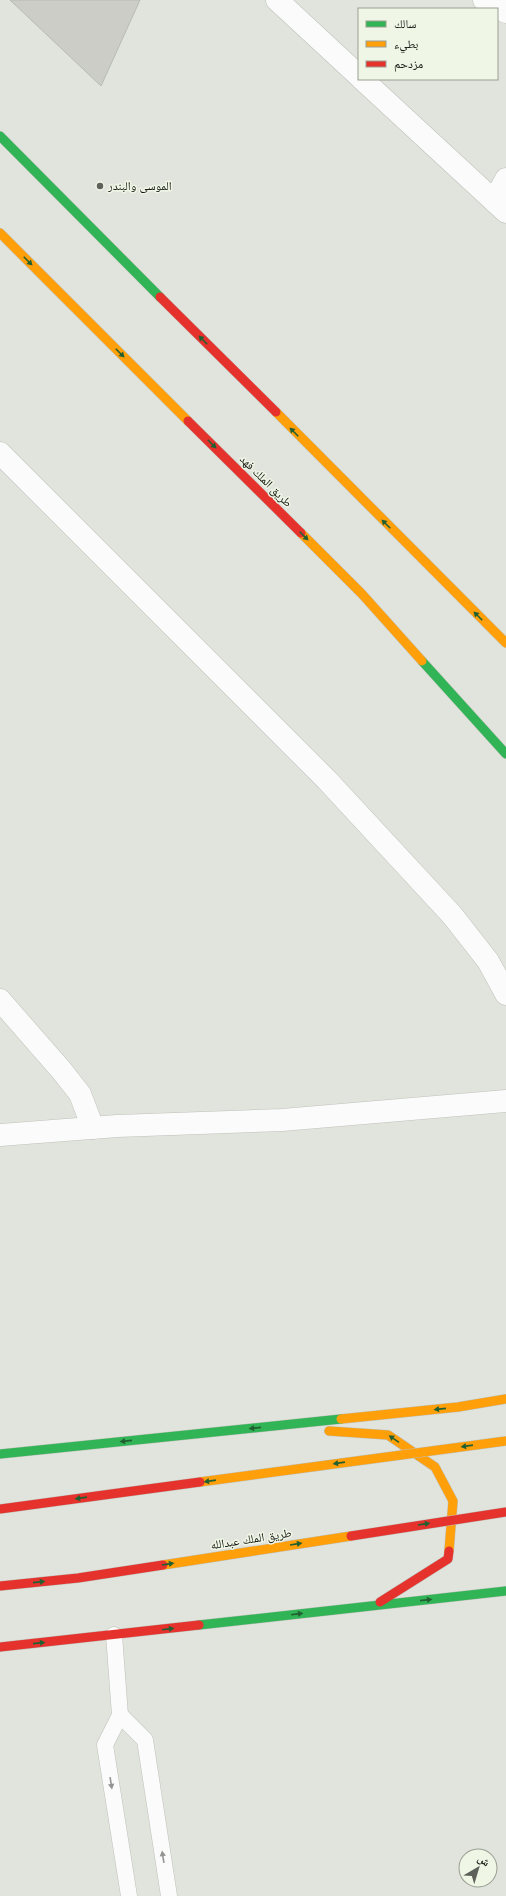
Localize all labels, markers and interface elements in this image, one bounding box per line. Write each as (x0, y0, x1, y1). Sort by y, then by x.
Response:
legend (358, 8, 498, 80)
text: سالك (394, 15, 416, 32)
text: بطيء (394, 35, 418, 54)
text: مزدحم (394, 55, 423, 72)
place label: الموسى والبندر (107, 177, 172, 194)
marker: الموسى والبندر (95, 181, 105, 191)
one-way arrow (23, 256, 33, 266)
one-way arrow (198, 335, 208, 345)
one-way arrow (115, 348, 125, 358)
one-way arrow (289, 427, 299, 437)
one-way arrow (207, 439, 217, 449)
street label: طريق الملك فهد (236, 451, 297, 511)
one-way arrow (381, 519, 391, 529)
one-way arrow (299, 531, 309, 541)
one-way arrow (473, 611, 483, 620)
one-way arrow (434, 1406, 446, 1413)
one-way arrow (249, 1425, 261, 1432)
one-way arrow (388, 1435, 399, 1443)
one-way arrow (119, 1438, 132, 1445)
one-way arrow (461, 1443, 473, 1449)
one-way arrow (332, 1460, 345, 1466)
one-way arrow (204, 1478, 216, 1484)
one-way arrow (75, 1495, 87, 1501)
one-way arrow (418, 1521, 431, 1527)
street label: طريق الملك عبدالله (209, 1524, 293, 1553)
one-way arrow (290, 1541, 302, 1547)
one-way arrow (161, 1561, 174, 1567)
one-way arrow (33, 1579, 45, 1586)
one-way arrow (420, 1596, 432, 1603)
one-way arrow (291, 1611, 303, 1617)
one-way arrow (162, 1626, 174, 1632)
one-way arrow (33, 1640, 45, 1647)
one-way arrow (108, 1777, 114, 1789)
north arrow (458, 1848, 498, 1888)
text: ش (475, 1850, 494, 1870)
one-way arrow (160, 1851, 166, 1864)

